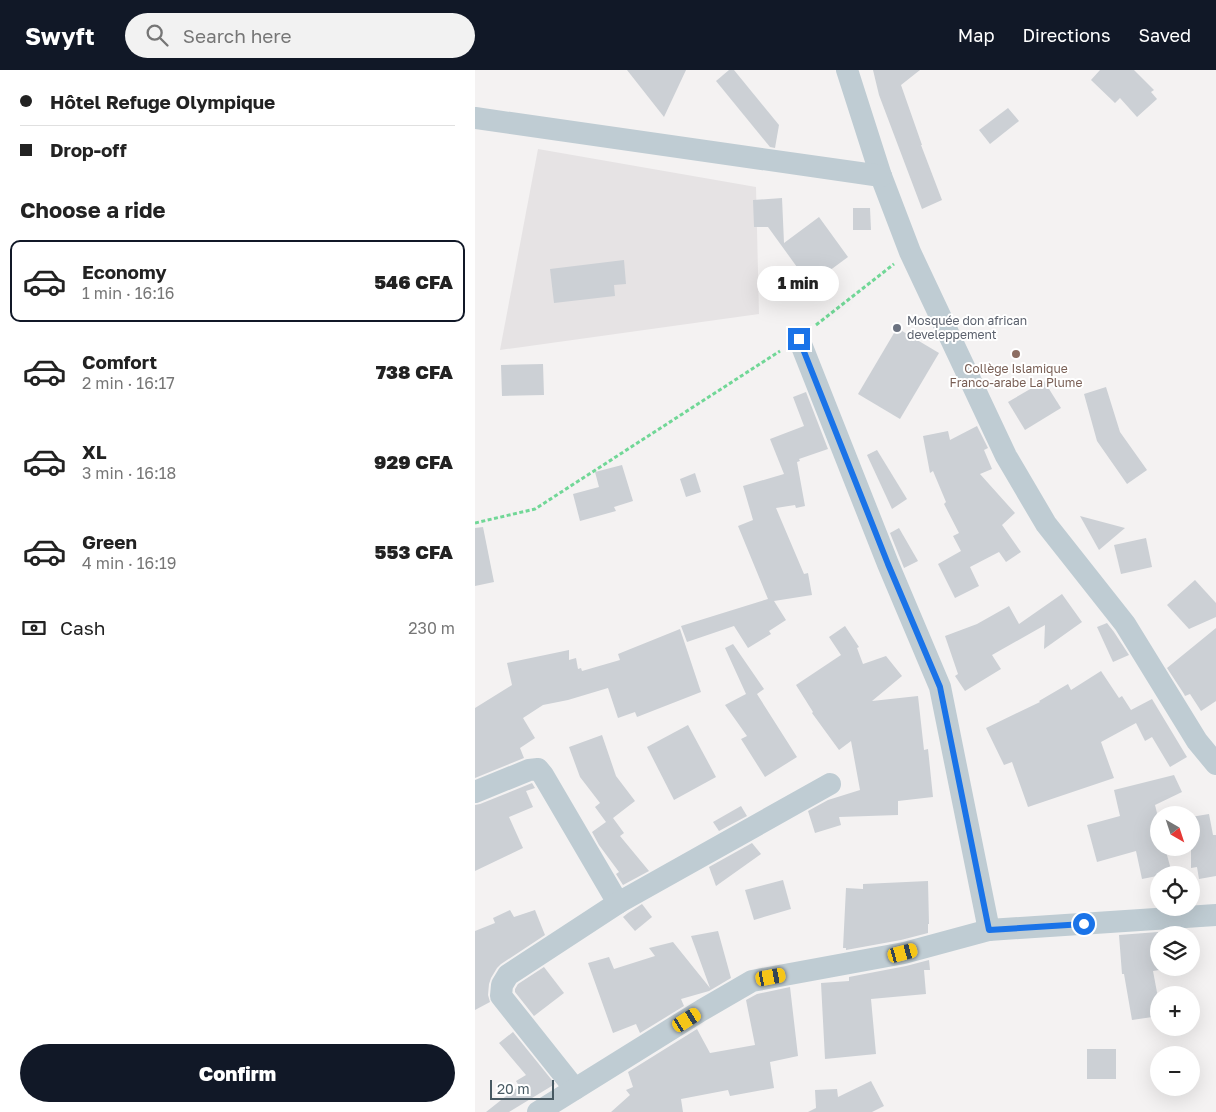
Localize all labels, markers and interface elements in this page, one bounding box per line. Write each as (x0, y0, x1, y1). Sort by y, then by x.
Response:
search box (125, 13, 475, 58)
text: Swyft (25, 21, 95, 50)
icon: search (143, 21, 171, 49)
text: Search here (183, 24, 292, 47)
text: Map (958, 24, 994, 46)
text: Directions (1022, 24, 1110, 46)
text: Saved (1138, 24, 1191, 46)
text: Hôtel Refuge Olympique (50, 90, 275, 113)
text: Drop-off (50, 138, 127, 161)
text: Choose a ride (20, 196, 166, 223)
icon: car (22, 259, 67, 304)
text: Economy (82, 260, 167, 283)
callout: 1 min (758, 266, 840, 302)
text: 546 CFA (374, 270, 453, 293)
text: 1 min (778, 273, 818, 293)
text: 1 min · 16:16 (82, 283, 175, 303)
place label: Mosquée don african develeppement (907, 313, 1027, 342)
marker: Mosquée don african develeppement (891, 322, 903, 334)
route end (788, 328, 810, 350)
marker: Collège Islamique Franco-arabe La Plume (1010, 348, 1022, 360)
icon: car (22, 349, 67, 394)
text: Comfort (82, 350, 157, 373)
text: 738 CFA (376, 360, 453, 383)
place label: Collège Islamique Franco-arabe La Plume (950, 361, 1082, 390)
text: 2 min · 16:17 (82, 373, 175, 393)
icon: car (22, 439, 67, 484)
text: XL (82, 440, 107, 463)
text: 929 CFA (374, 450, 453, 473)
text: 3 min · 16:18 (82, 463, 176, 483)
icon: car (22, 529, 67, 574)
text: Green (82, 530, 137, 553)
text: 553 CFA (375, 540, 453, 563)
text: 4 min · 16:19 (82, 553, 177, 573)
icon: cash (20, 614, 48, 642)
text: Cash (60, 616, 105, 639)
text: 230 m (408, 618, 455, 638)
north arrow (1150, 806, 1200, 856)
map controls (1150, 806, 1200, 1096)
button: locate (1150, 866, 1200, 916)
route start (1073, 913, 1095, 935)
button: layers (1150, 926, 1200, 976)
car (886, 942, 919, 964)
car (754, 967, 787, 987)
button: + (1150, 986, 1200, 1036)
car (670, 1006, 703, 1034)
button: Confirm (20, 1044, 455, 1102)
button: − (1150, 1046, 1200, 1096)
scale bar (490, 1077, 554, 1100)
text: 20 m (497, 1080, 530, 1097)

